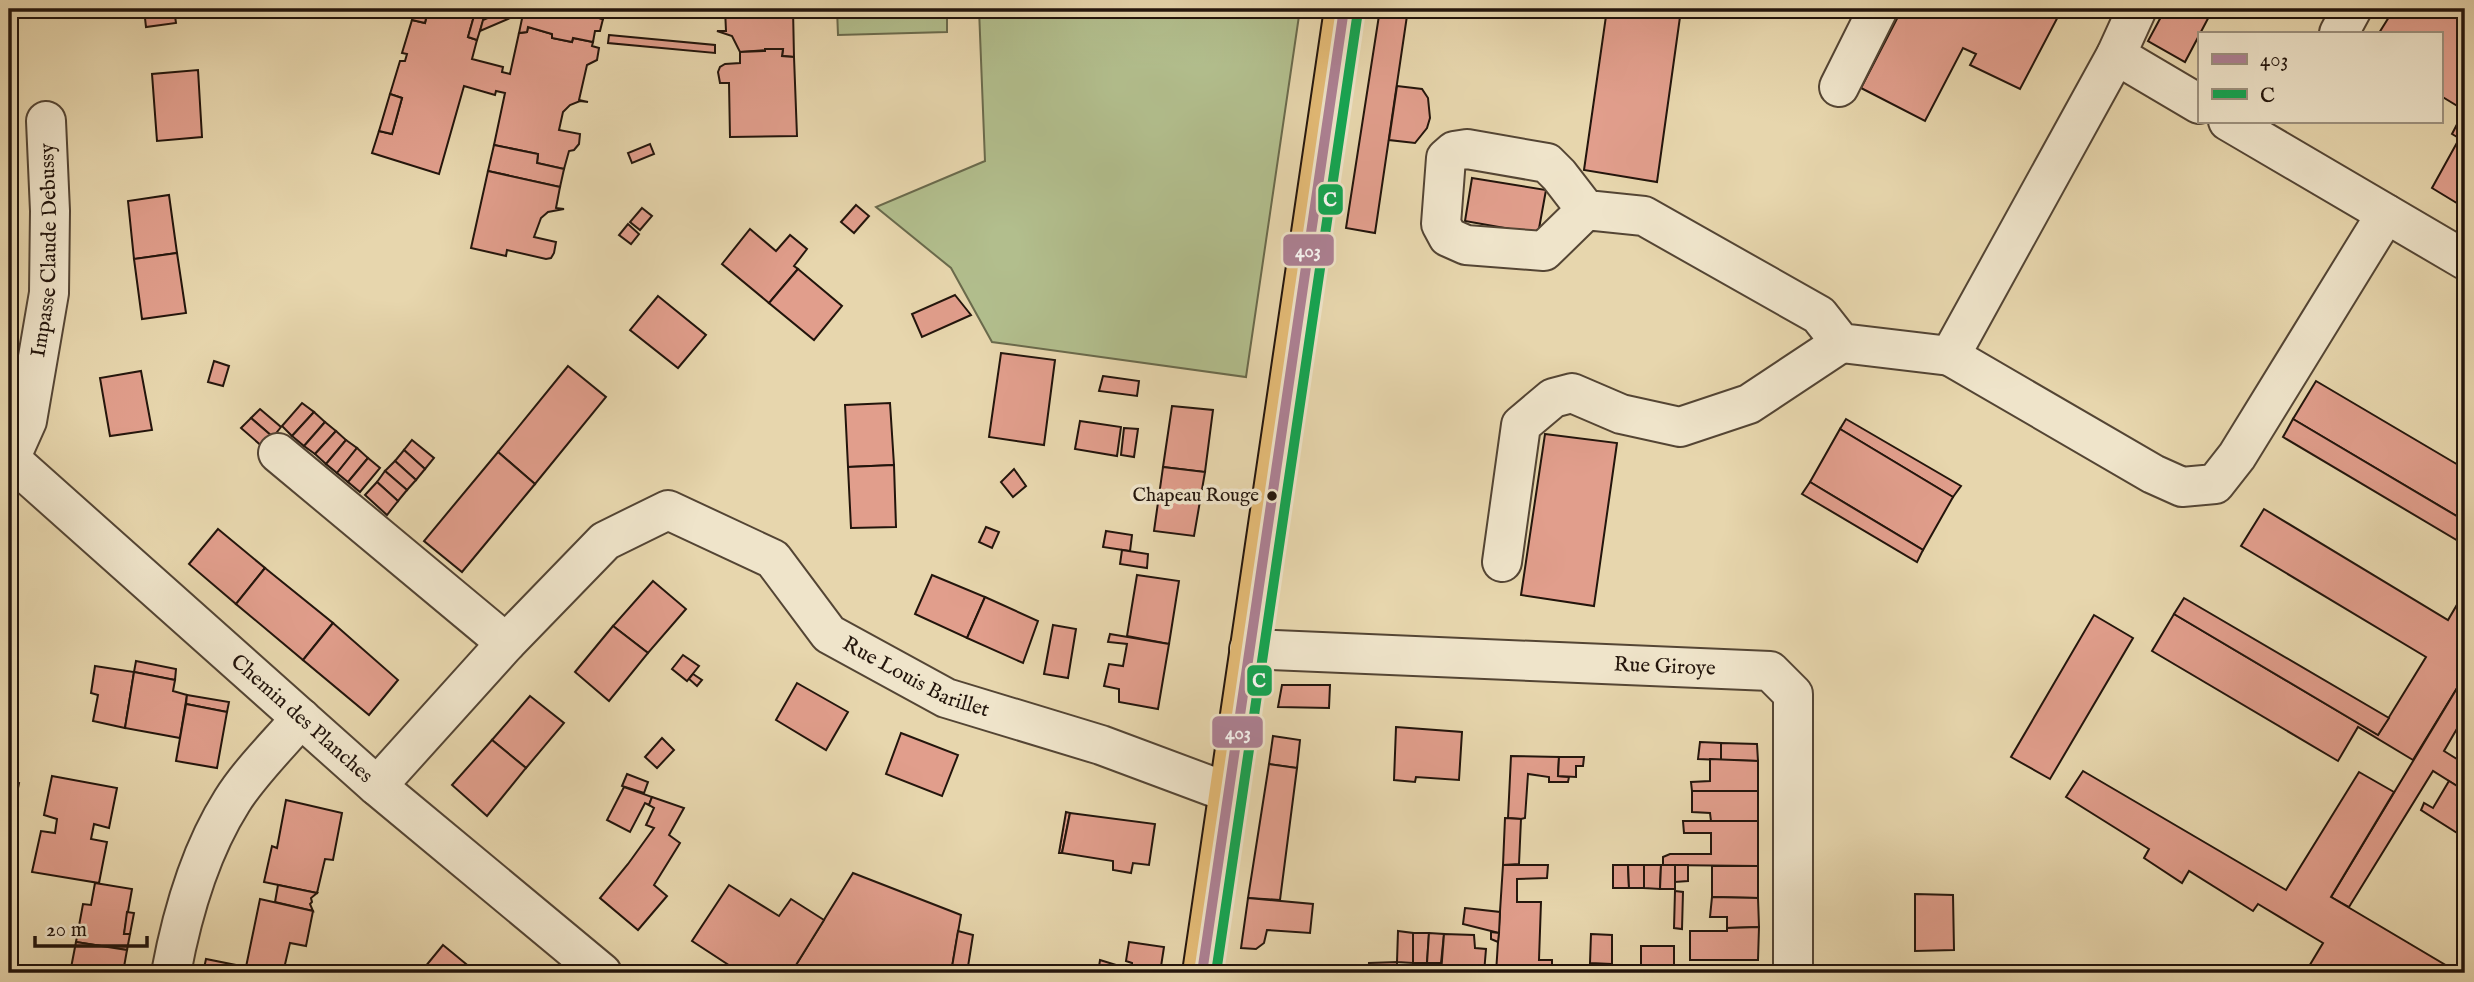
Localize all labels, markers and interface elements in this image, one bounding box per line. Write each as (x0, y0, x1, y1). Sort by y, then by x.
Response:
legend (2198, 32, 2442, 122)
text: 403 (2260, 47, 2288, 74)
text: C (2260, 83, 2275, 110)
street label: Impasse Claude Debussy (25, 142, 64, 359)
line badge: C (1317, 183, 1344, 216)
text: C (1323, 189, 1337, 213)
line badge: 403 (1282, 233, 1335, 267)
text: 403 (1295, 240, 1321, 264)
place label: Chapeau Rouge (1132, 484, 1259, 508)
marker: Chapeau Rouge (1265, 489, 1279, 503)
street label: Rue Louis Barillet (838, 630, 992, 724)
street label: Chemin des Planches (225, 648, 378, 789)
street label: Rue Giroye (1613, 651, 1716, 682)
line badge: C (1246, 664, 1273, 697)
text: C (1252, 670, 1266, 694)
line badge: 403 (1211, 715, 1264, 749)
text: 403 (1225, 722, 1251, 746)
scale bar (35, 905, 147, 949)
text: 20 m (46, 917, 87, 944)

